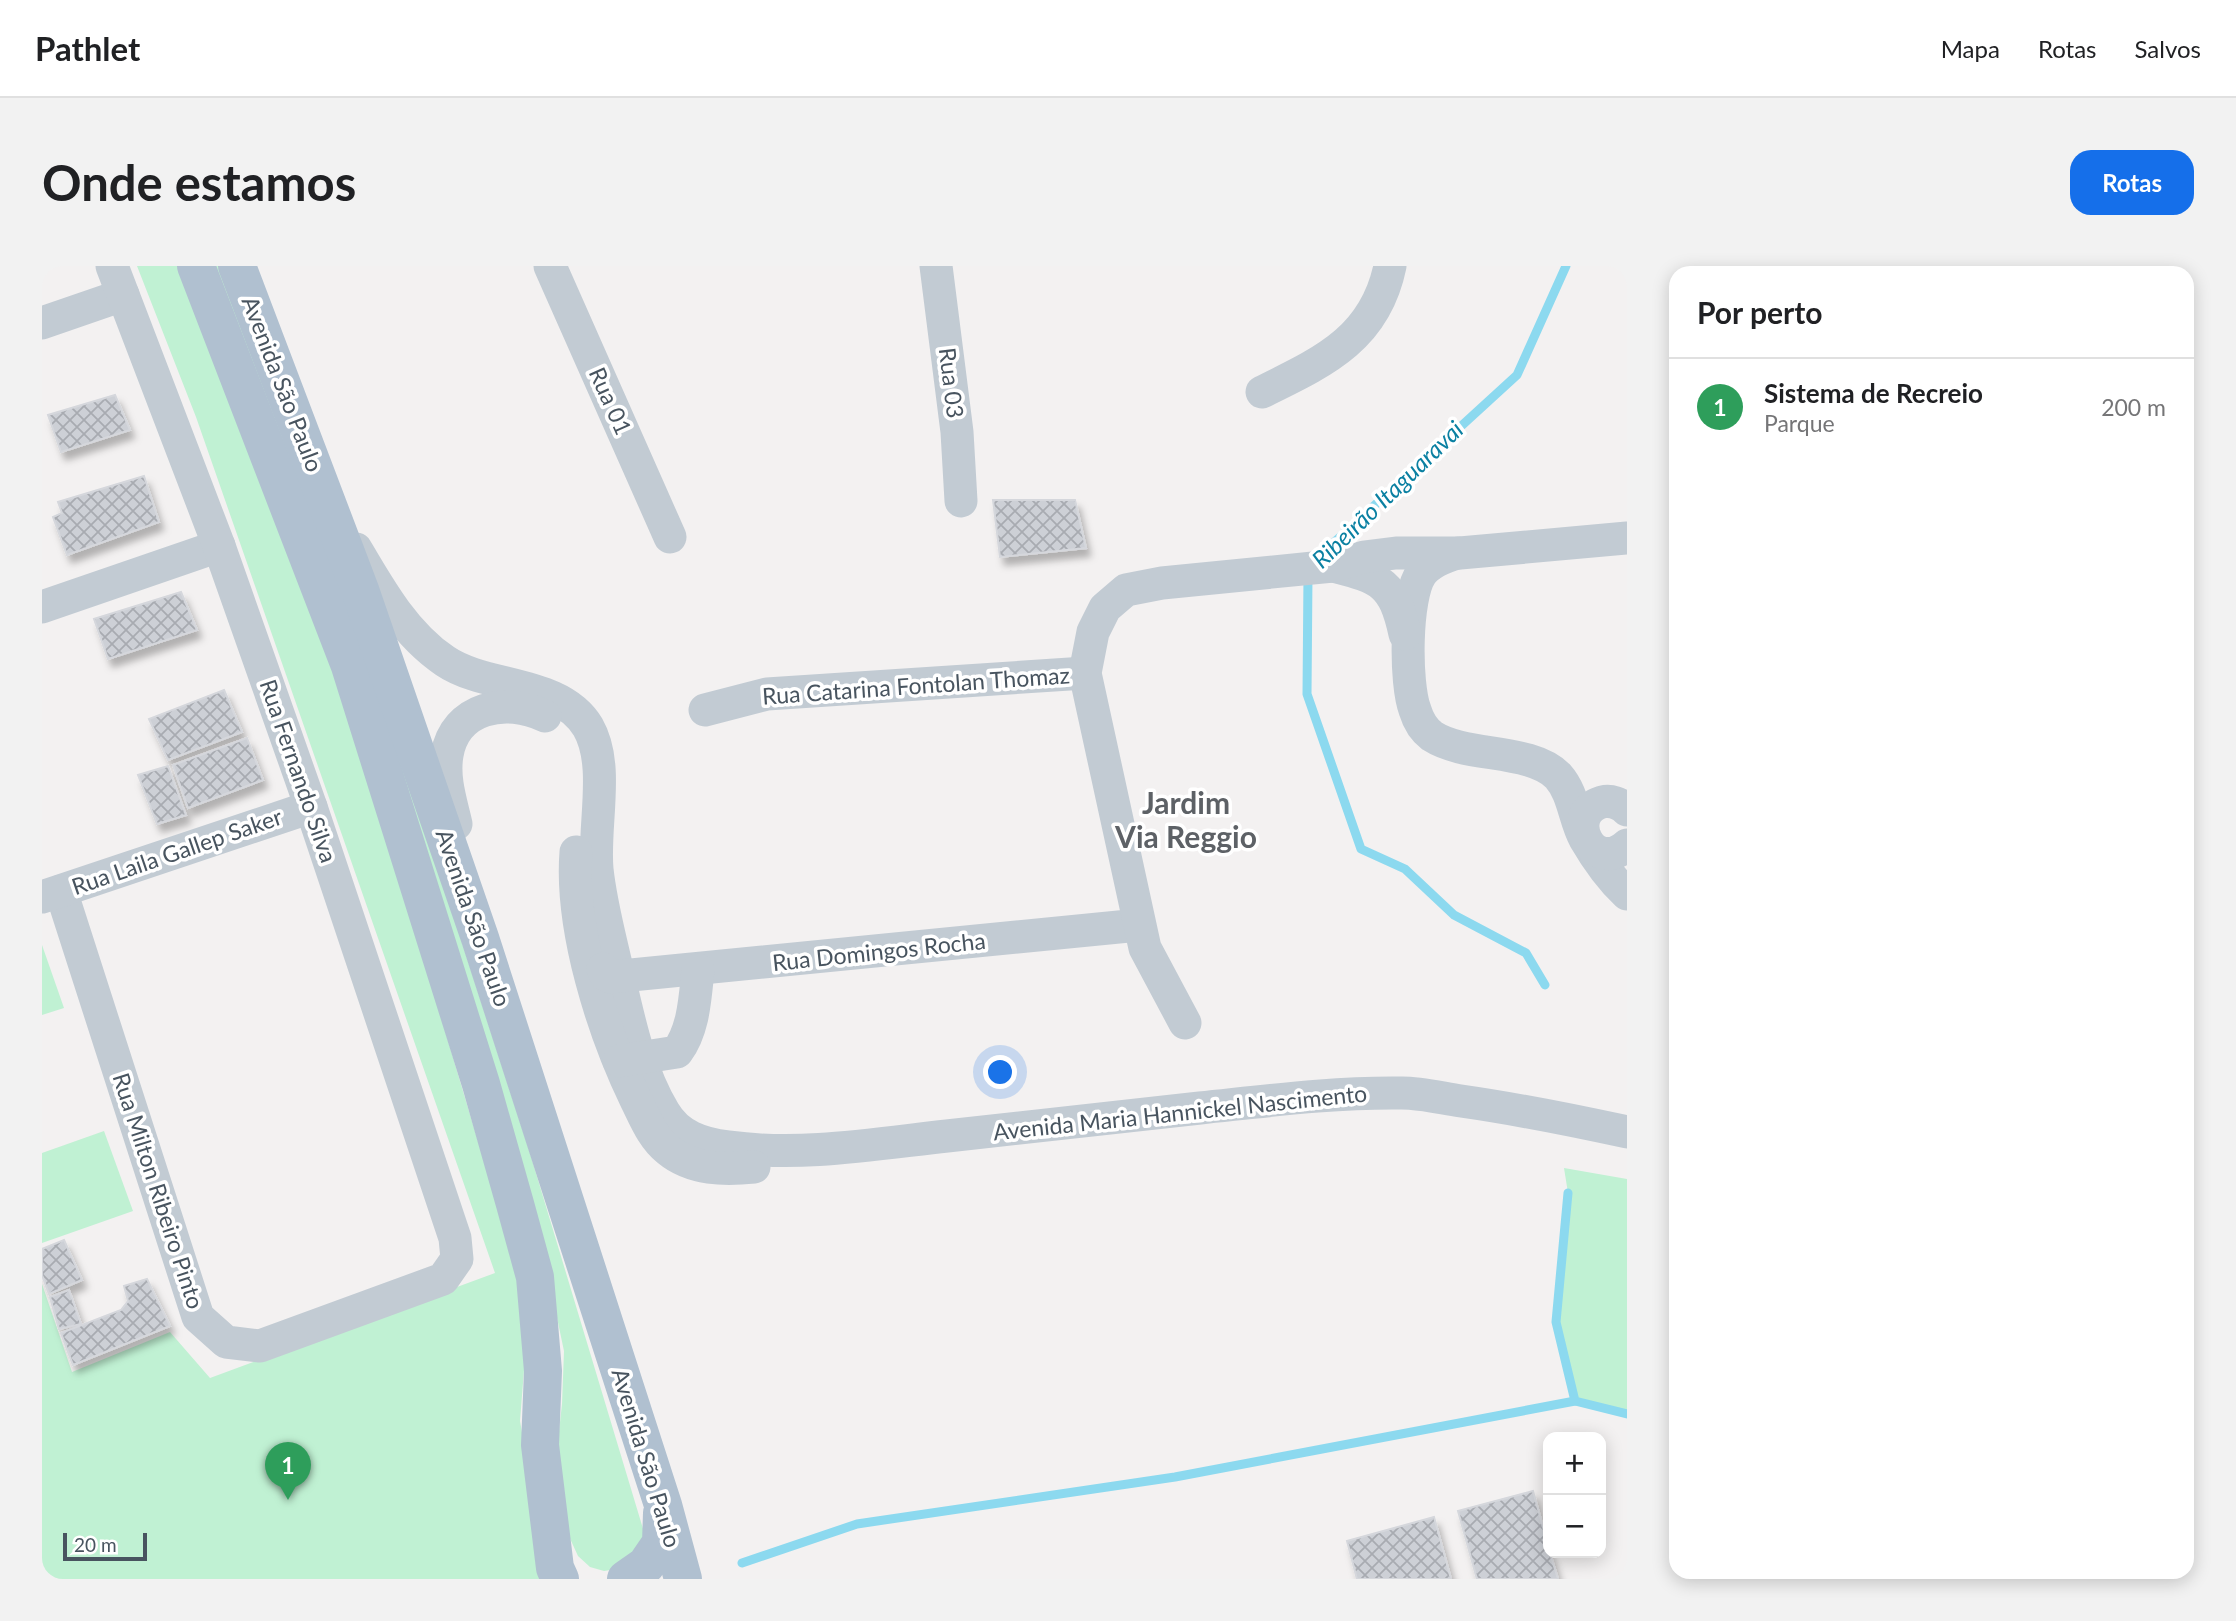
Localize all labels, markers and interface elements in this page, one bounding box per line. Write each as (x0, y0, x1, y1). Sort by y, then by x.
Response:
text: Pathlet (35, 28, 140, 68)
text: Mapa (1941, 34, 2000, 63)
text: Rotas (2038, 34, 2097, 63)
text: Salvos (2135, 34, 2201, 63)
button: Rotas (2070, 150, 2194, 215)
text: Onde estamos (42, 153, 356, 211)
street label: Avenida São Paulo (237, 292, 329, 475)
text: Por perto (1697, 294, 1822, 330)
street label: Rua 03 (934, 346, 970, 420)
street label: Rua 01 (584, 363, 638, 439)
text: Sistema de Recreio (1764, 377, 1983, 409)
text: 1 (1713, 393, 1727, 421)
text: 200 m (2101, 393, 2166, 421)
text: Parque (1764, 409, 1835, 437)
water label: Ribeirão Itaguaravai (1305, 414, 1469, 573)
street label: Rua Catarina Fontolan Thomaz (761, 660, 1071, 710)
street label: Rua Fernando Silva (254, 675, 343, 866)
district label: Jardim Via Reggio (1114, 784, 1257, 854)
street label: Rua Laila Gallep Saker (68, 802, 286, 900)
street label: Avenida São Paulo (430, 825, 517, 1010)
street label: Rua Domingos Rocha (771, 926, 987, 976)
your location (983, 1055, 1017, 1089)
street label: Rua Milton Ribeiro Pinto (108, 1069, 210, 1312)
street label: Avenida Maria Hannickel Nascimento (992, 1078, 1368, 1146)
street label: Avenida São Paulo (606, 1365, 687, 1551)
map controls (1543, 1432, 1606, 1558)
button: + (1543, 1432, 1606, 1495)
pin: 1 (265, 1442, 311, 1500)
button: − (1543, 1495, 1606, 1558)
scale bar (63, 1530, 147, 1562)
text: 20 m (74, 1533, 117, 1556)

